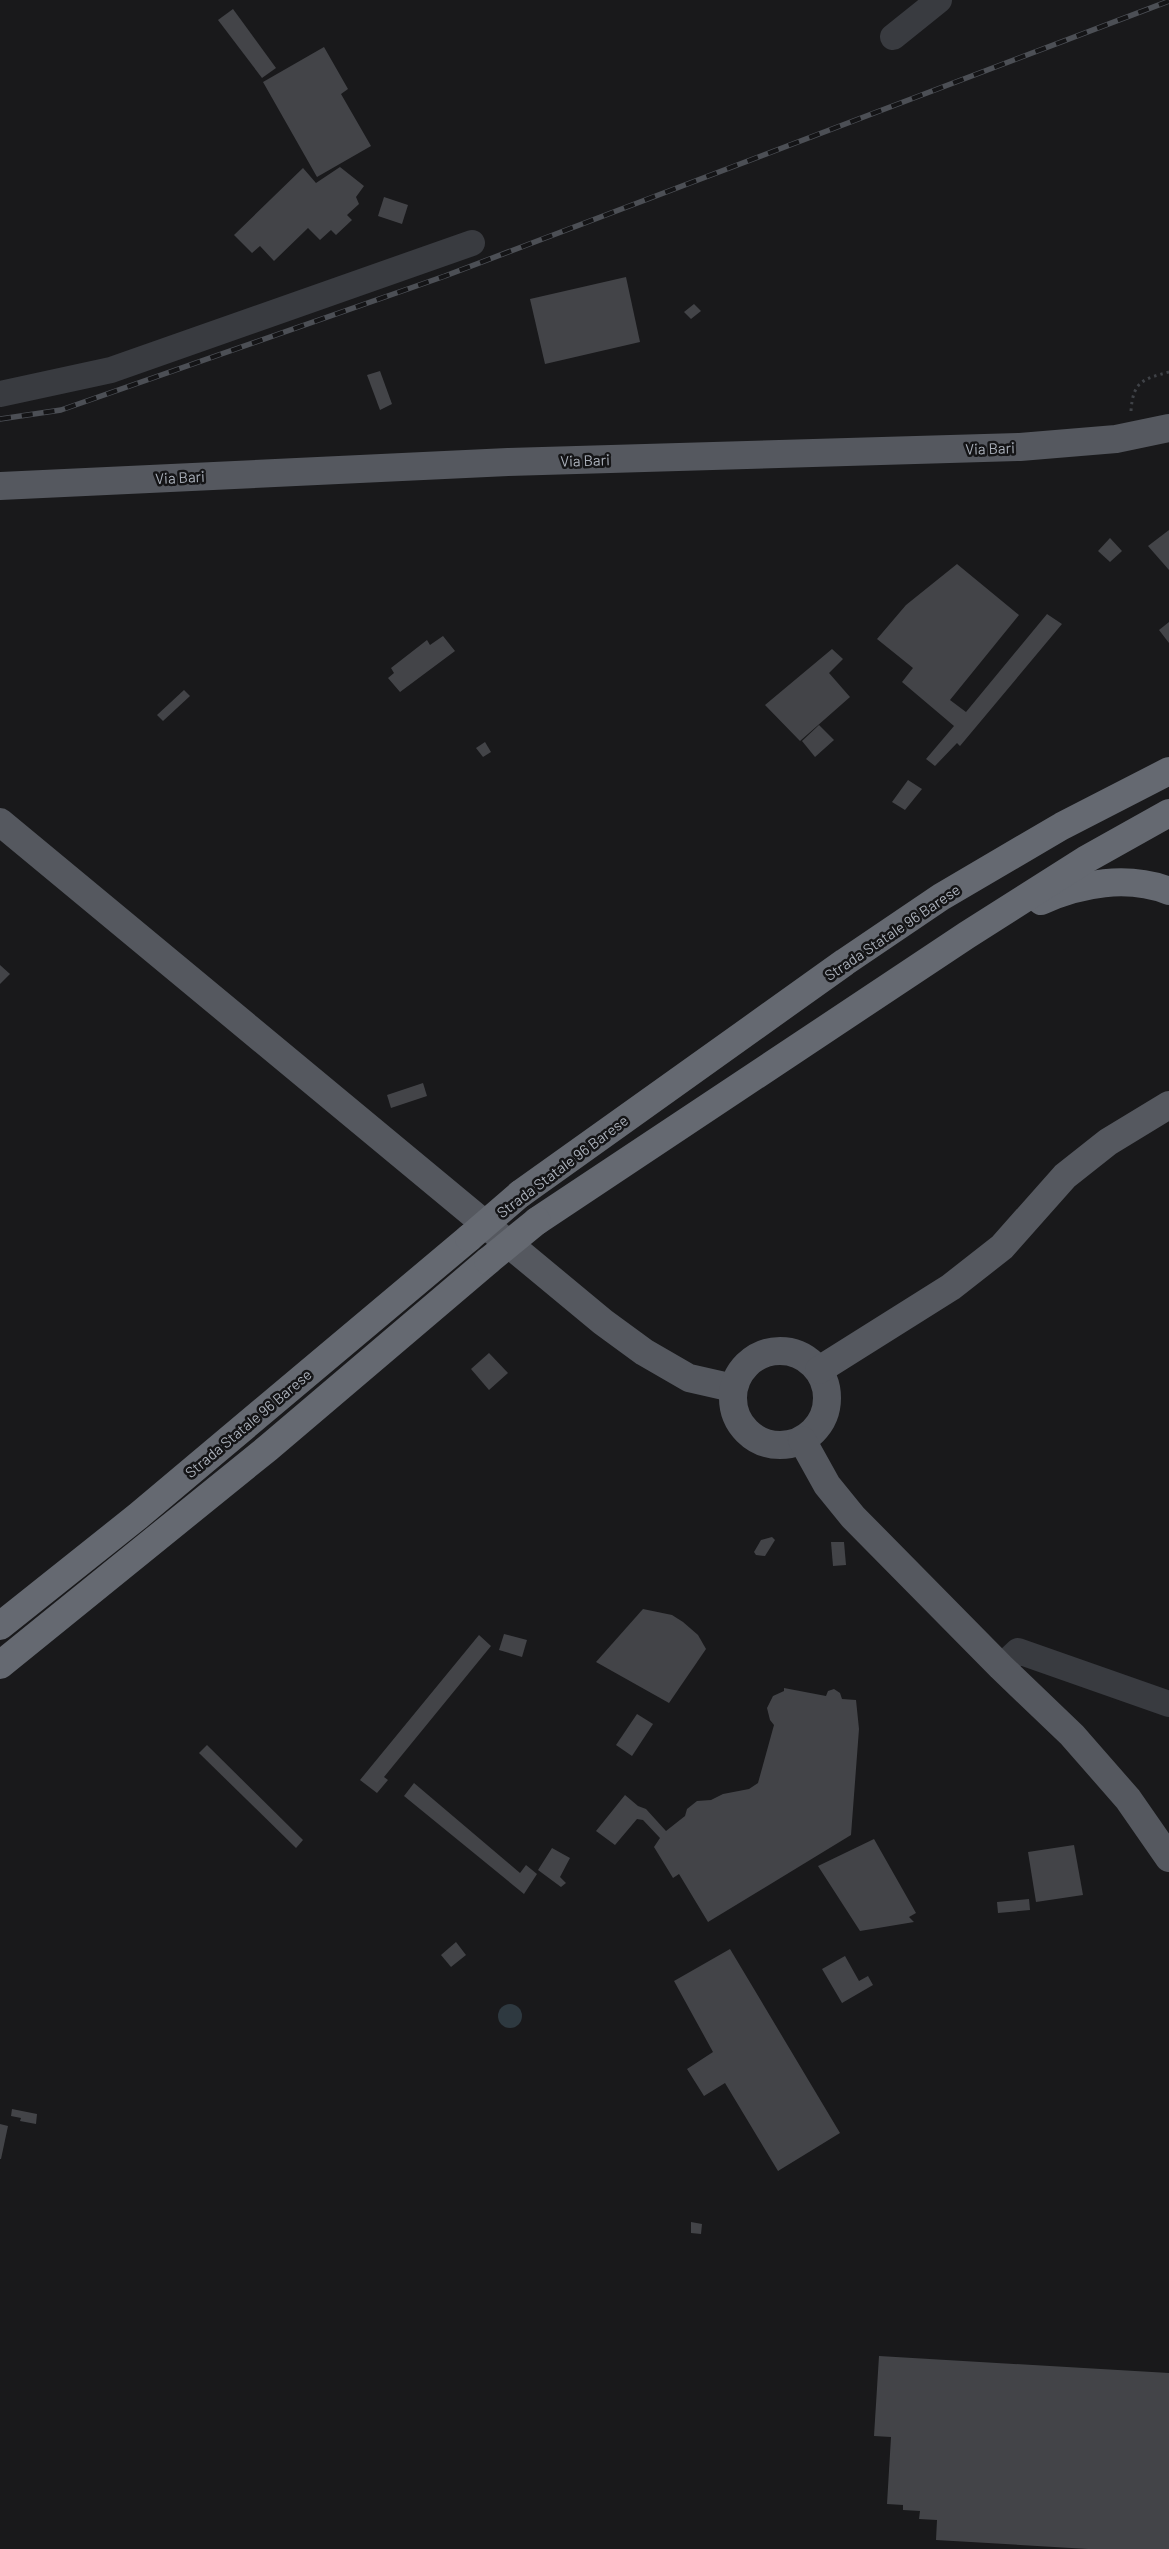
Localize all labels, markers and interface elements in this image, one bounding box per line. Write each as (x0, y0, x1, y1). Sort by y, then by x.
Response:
street label: Via Bari (965, 438, 1015, 458)
street label: Via Bari (560, 450, 610, 470)
street label: Via Bari (155, 467, 205, 487)
street label: Strada Statale 96 Barese (821, 880, 963, 984)
street label: Strada Statale 96 Barese (493, 1111, 631, 1221)
street label: Strada Statale 96 Barese (181, 1365, 315, 1481)

